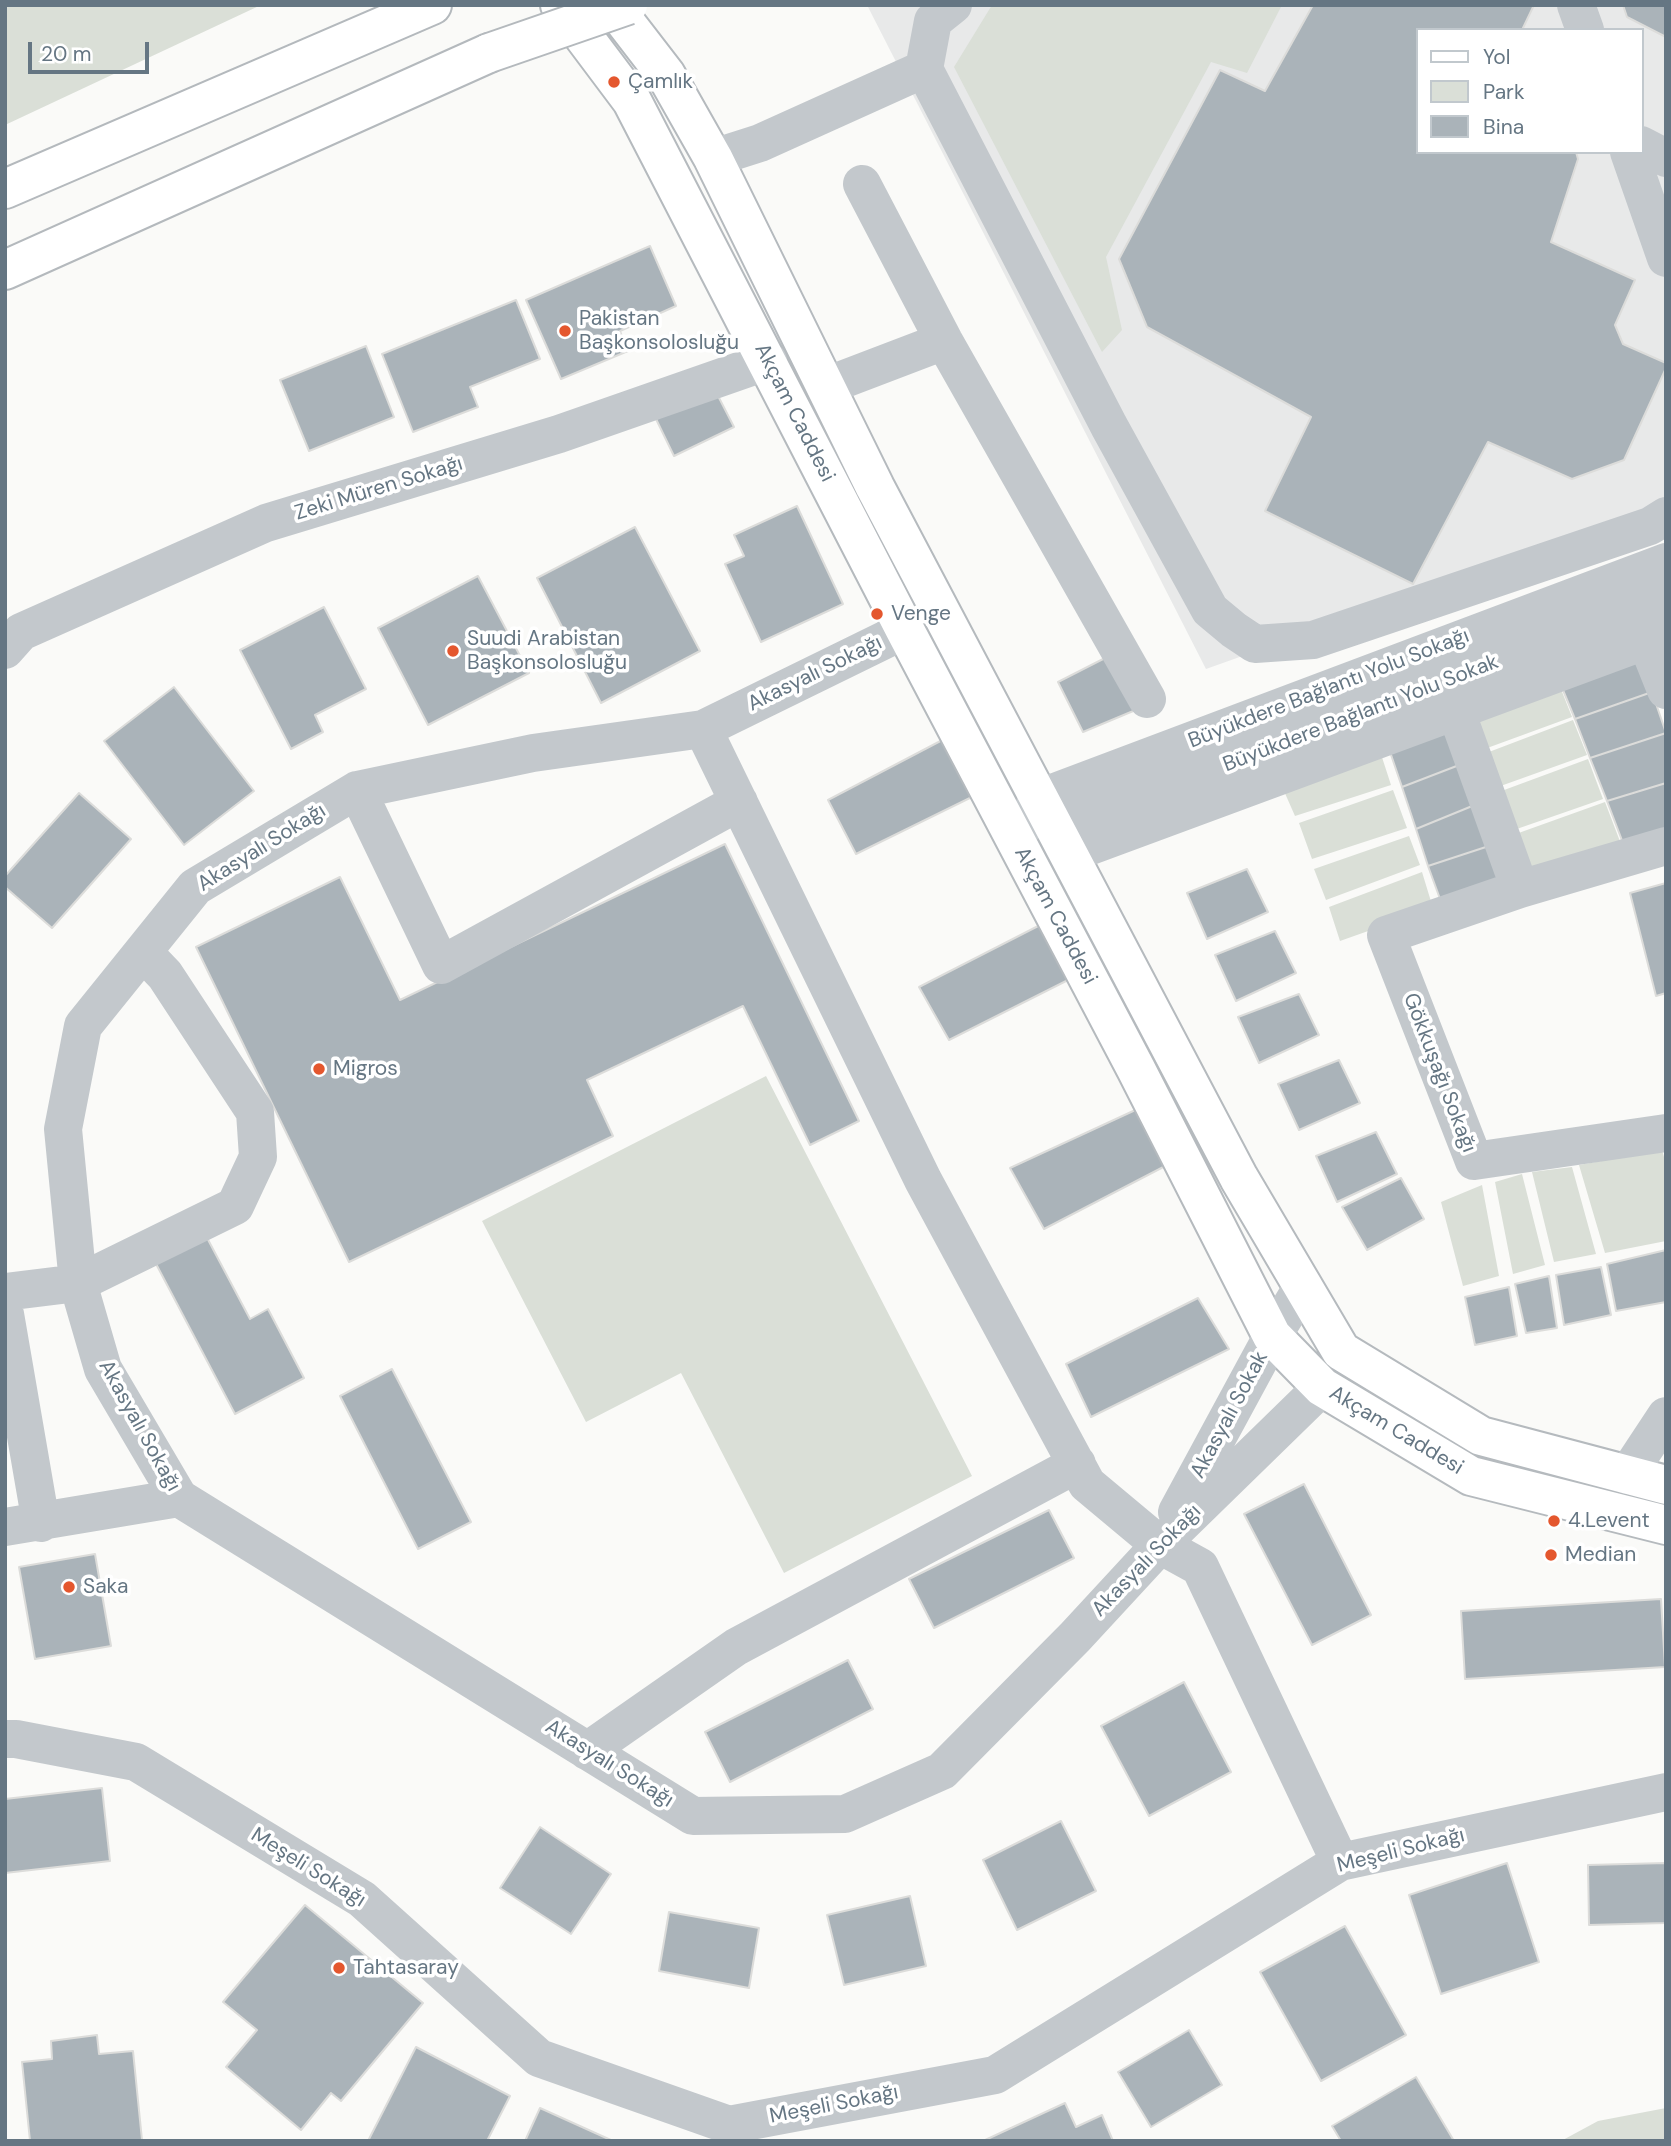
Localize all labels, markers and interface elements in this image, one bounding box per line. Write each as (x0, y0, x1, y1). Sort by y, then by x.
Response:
scale bar (32, 28, 152, 72)
legend (1416, 28, 1643, 154)
text: 20 m (41, 40, 92, 68)
text: Yol (1483, 43, 1511, 71)
place label: Çamlık (628, 69, 693, 95)
marker: Çamlık (606, 74, 622, 90)
text: Park (1483, 78, 1524, 106)
text: Bina (1483, 113, 1524, 141)
place label: Pakistan Başkonsolosluğu (579, 306, 739, 356)
marker: Pakistan Başkonsolosluğu (557, 323, 573, 339)
street label: Akçam Caddesi (748, 340, 840, 486)
street label: Zeki Müren Sokağı (292, 452, 466, 526)
place label: Venge (891, 601, 951, 627)
marker: Venge (869, 606, 885, 622)
street label: Büyükdere Bağlantı Yolu Sokağı (1185, 624, 1473, 754)
place label: Suudi Arabistan Başkonsolosluğu (467, 626, 627, 676)
street label: Akasyalı Sokağı (744, 631, 886, 717)
marker: Suudi Arabistan Başkonsolosluğu (445, 643, 461, 659)
street label: Büyükdere Bağlantı Yolu Sokak (1220, 650, 1502, 778)
street label: Akasyalı Sokağı (193, 799, 331, 897)
street label: Akçam Caddesi (1008, 843, 1102, 989)
street label: Gökkuşağı Sokağı (1397, 990, 1481, 1156)
place label: Migros (333, 1056, 398, 1082)
marker: Migros (311, 1061, 327, 1077)
street label: Akasyalı Sokak (1186, 1347, 1274, 1483)
street label: Akasyalı Sokağı (93, 1356, 185, 1496)
street label: Akçam Caddesi (1324, 1381, 1468, 1481)
street label: Akasyalı Sokağı (1087, 1500, 1207, 1622)
place label: 4.Levent (1568, 1508, 1650, 1534)
marker: 4.Levent (1546, 1513, 1562, 1529)
place label: Median (1565, 1542, 1636, 1568)
marker: Median (1543, 1547, 1559, 1563)
place label: Saka (83, 1574, 129, 1600)
marker: Saka (61, 1579, 77, 1595)
street label: Akasyalı Sokağı (540, 1715, 678, 1813)
street label: Meşeli Sokağı (246, 1823, 370, 1913)
street label: Meşeli Sokağı (1335, 1823, 1467, 1879)
place label: Tahtasaray (353, 1955, 459, 1981)
marker: Tahtasaray (331, 1960, 347, 1976)
street label: Meşeli Sokağı (768, 2080, 900, 2130)

